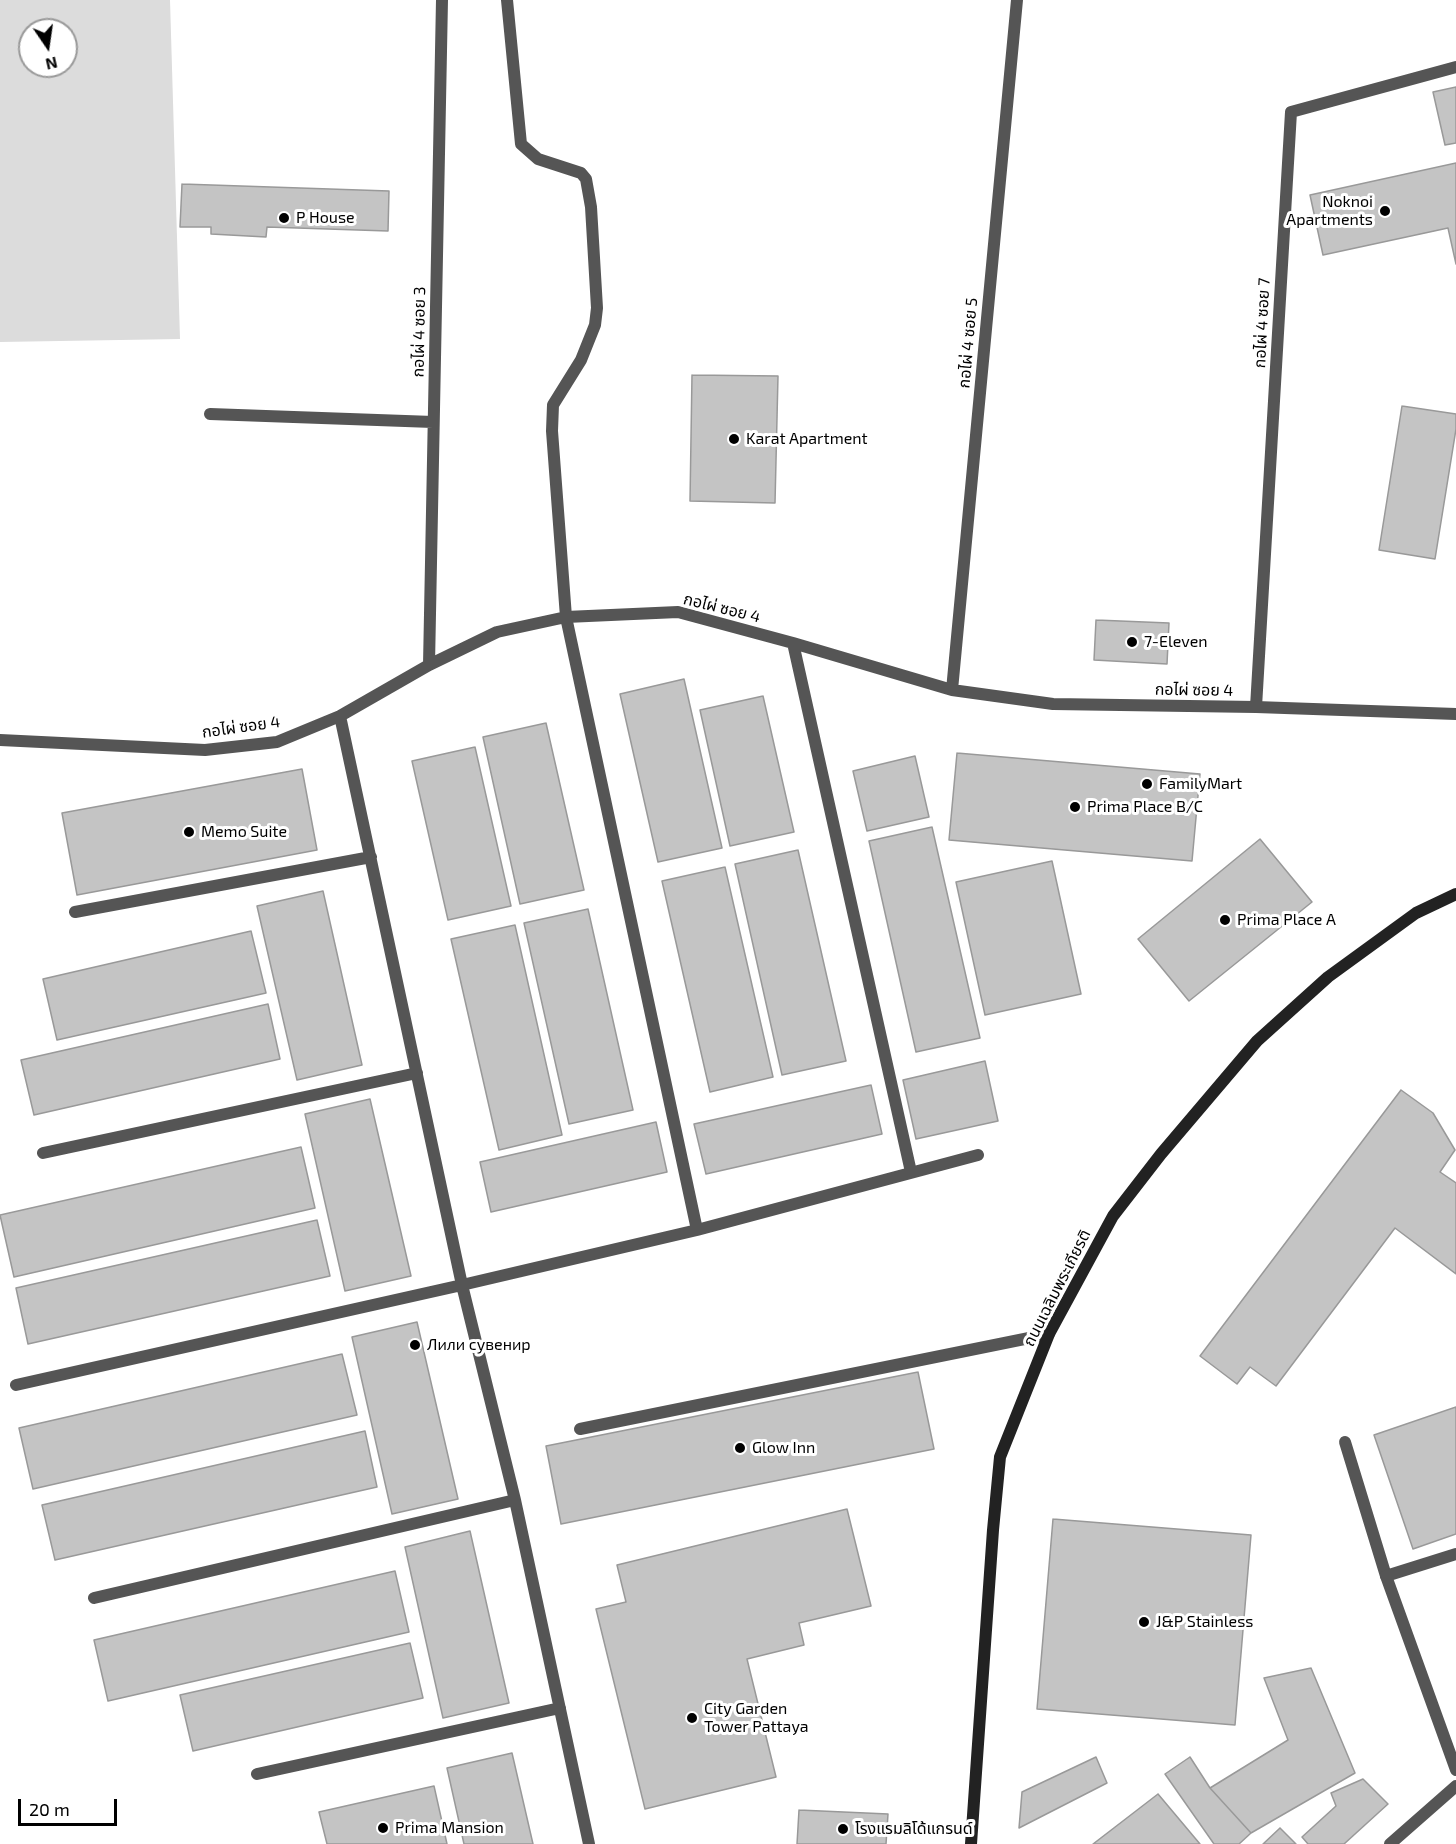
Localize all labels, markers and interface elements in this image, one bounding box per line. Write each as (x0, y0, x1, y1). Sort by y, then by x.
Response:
north arrow (18, 18, 78, 78)
text: N (44, 54, 59, 75)
place label: Noknoi Apartments (1286, 192, 1373, 230)
marker: Noknoi Apartments (1378, 204, 1392, 218)
place label: P House (296, 208, 355, 228)
marker: P House (277, 211, 291, 225)
street label: กอไผ่ 4 ซอย 7 (1250, 277, 1274, 369)
street label: กอไผ่ 4 ซอย 3 (409, 286, 429, 378)
street label: กอไผ่ 4 ซอย 5 (954, 297, 982, 389)
place label: Karat Apartment (746, 429, 868, 449)
marker: Karat Apartment (727, 432, 741, 446)
street label: กอไผ่ ซอย 4 (682, 589, 762, 627)
place label: 7-Eleven (1144, 632, 1208, 652)
marker: 7-Eleven (1125, 635, 1139, 649)
street label: กอไผ่ ซอย 4 (1155, 680, 1233, 700)
street label: กอไผ่ ซอย 4 (201, 712, 281, 742)
place label: FamilyMart (1159, 774, 1242, 794)
marker: FamilyMart (1140, 777, 1154, 791)
place label: Prima Place B/C (1087, 797, 1203, 817)
marker: Prima Place B/C (1068, 800, 1082, 814)
place label: Memo Suite (201, 822, 287, 842)
marker: Memo Suite (182, 825, 196, 839)
place label: Prima Place A (1237, 910, 1336, 930)
marker: Prima Place A (1218, 913, 1232, 927)
street label: ถนนเฉลิมพระเกียรติ (1019, 1226, 1095, 1350)
place label: Лили сувенир (427, 1335, 531, 1355)
marker: Лили сувенир (408, 1338, 422, 1352)
place label: Glow Inn (752, 1438, 815, 1458)
marker: Glow Inn (733, 1441, 747, 1455)
place label: J&P Stainless (1156, 1612, 1253, 1632)
marker: J&P Stainless (1137, 1615, 1151, 1629)
place label: City Garden Tower Pattaya (704, 1699, 809, 1737)
marker: City Garden Tower Pattaya (685, 1711, 699, 1725)
scale bar (21, 1787, 120, 1825)
text: 20 m (29, 1798, 70, 1820)
place label: Prima Mansion (395, 1818, 504, 1838)
place label: โรงแรมลิโด้แกรนด์ (855, 1819, 973, 1839)
marker: Prima Mansion (376, 1821, 390, 1835)
marker: โรงแรมลิโด้แกรนด์ (836, 1822, 850, 1836)

